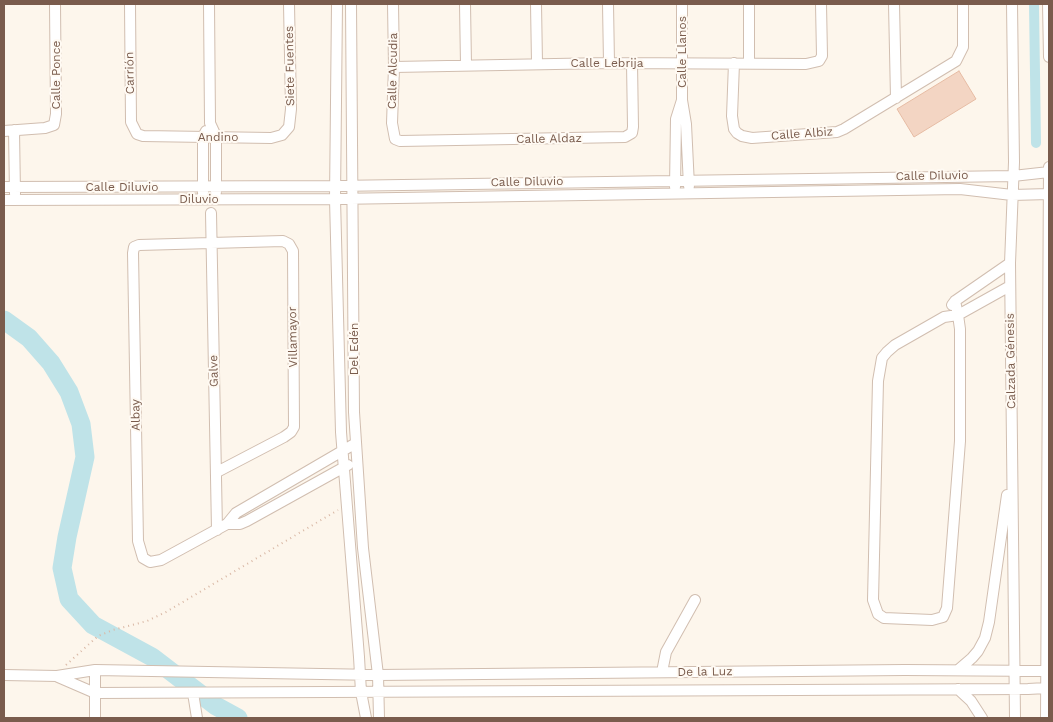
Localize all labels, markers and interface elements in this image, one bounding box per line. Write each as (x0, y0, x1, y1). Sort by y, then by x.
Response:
street label: Calle Llanos (675, 16, 689, 88)
street label: Siete Fuentes (282, 26, 298, 106)
street label: Calle Alcudia (385, 33, 401, 109)
street label: Calle Ponce (49, 41, 63, 109)
street label: Carrión (122, 52, 138, 94)
street label: Calle Lebrija (571, 56, 643, 70)
street label: Calle Albiz (771, 125, 833, 143)
street label: Andino (198, 130, 238, 144)
street label: Calle Aldaz (516, 131, 582, 147)
street label: Calle Diluvio (895, 168, 969, 184)
street label: Calle Diluvio (490, 174, 564, 190)
street label: Calle Diluvio (86, 180, 158, 194)
street label: Diluvio (179, 192, 219, 206)
street label: Villamayor (285, 306, 301, 368)
street label: Calzada Génesis (1003, 313, 1019, 409)
street label: Del Edén (347, 323, 361, 375)
street label: Galve (207, 355, 221, 387)
street label: Albay (129, 399, 143, 431)
street label: De la Luz (677, 664, 733, 680)

